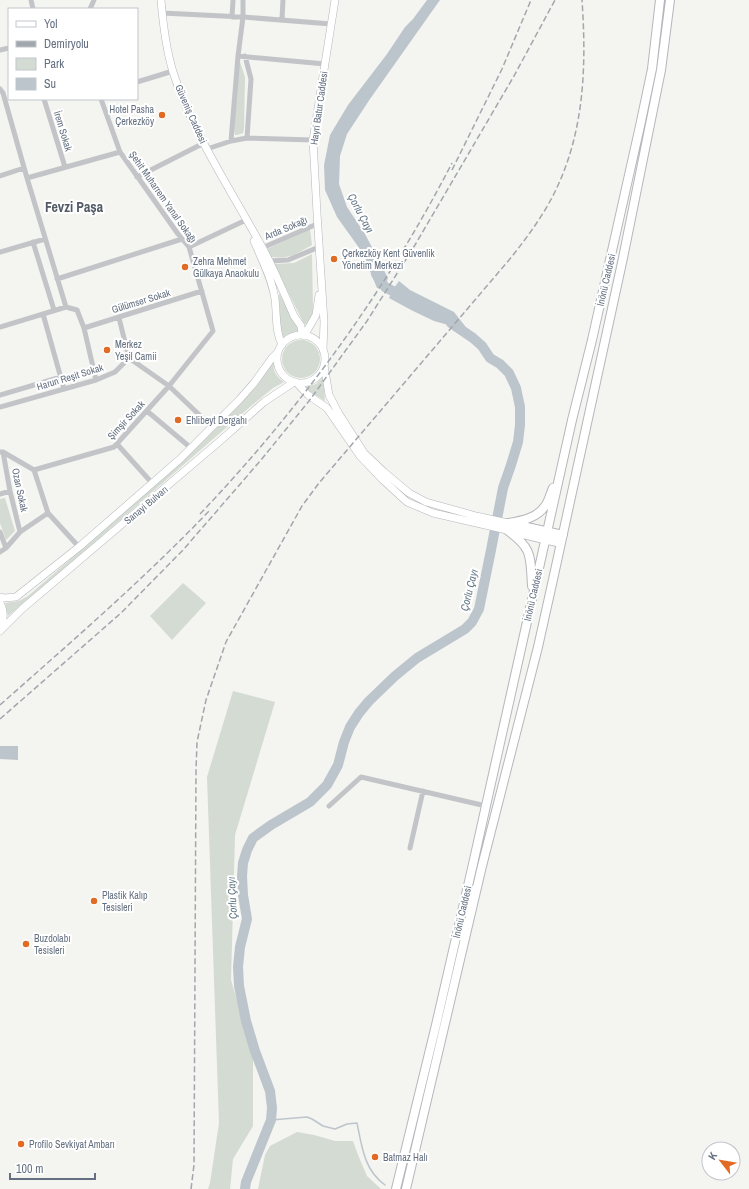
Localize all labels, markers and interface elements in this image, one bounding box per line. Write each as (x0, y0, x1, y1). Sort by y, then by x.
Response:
legend (8, 8, 138, 100)
text: Yol (44, 16, 57, 32)
text: Demiryolu (44, 36, 89, 52)
text: Park (44, 56, 64, 72)
street label: Hayri Batur Caddesi (307, 70, 331, 146)
text: Su (44, 76, 56, 92)
street label: Güveniş Caddesi (172, 82, 210, 146)
place label: Hotel Pasha Çerkezköy (109, 103, 155, 128)
street label: İrem Sokak (51, 109, 76, 154)
marker: Hotel Pasha Çerkezköy (157, 110, 167, 120)
street label: Şehit Muharrem Yanal Sokağı (126, 149, 200, 245)
water label: Çorlu Çayı (345, 191, 377, 236)
district label: Fevzi Paşa (45, 198, 104, 216)
street label: Arda Sokağı (262, 213, 309, 243)
place label: Çerkezköy Kent Güvenlik Yönetim Merkezi (342, 247, 435, 272)
street label: İnönü Caddesi (594, 253, 618, 307)
marker: Çerkezköy Kent Güvenlik Yönetim Merkezi (329, 254, 339, 264)
place label: Zehra Mehmet Gülkaya Anaokulu (193, 255, 259, 280)
marker: Zehra Mehmet Gülkaya Anaokulu (180, 262, 190, 272)
street label: Gülümser Sokak (110, 286, 173, 316)
place label: Merkez Yeşil Camii (115, 338, 157, 363)
marker: Merkez Yeşil Camii (102, 345, 112, 355)
street label: Harun Reşit Sokak (35, 360, 106, 393)
street label: Şimşir Sokak (105, 397, 148, 442)
place label: Ehlibeyt Dergahı (186, 414, 247, 427)
marker: Ehlibeyt Dergahı (173, 415, 183, 425)
street label: Ozan Sokak (9, 467, 31, 514)
street label: Sanayi Bulvarı (121, 483, 171, 527)
water label: Çorlu Çayı (457, 567, 481, 612)
street label: İnönü Caddesi (521, 568, 545, 622)
water label: Çorlu Çayı (224, 876, 240, 920)
street label: İnönü Caddesi (450, 885, 474, 939)
place label: Plastik Kalıp Tesisleri (102, 889, 148, 914)
marker: Plastik Kalıp Tesisleri (89, 896, 99, 906)
place label: Buzdolabı Tesisleri (34, 932, 70, 957)
marker: Buzdolabı Tesisleri (21, 939, 31, 949)
place label: Profilo Sevkiyat Ambarı (29, 1138, 115, 1151)
marker: Profilo Sevkiyat Ambarı (16, 1139, 26, 1149)
north arrow (701, 1141, 741, 1181)
text: K (705, 1149, 720, 1162)
place label: Batmaz Halı (383, 1151, 428, 1164)
marker: Batmaz Halı (370, 1152, 380, 1162)
scale bar (10, 1155, 95, 1181)
text: 100 m (16, 1161, 43, 1177)

